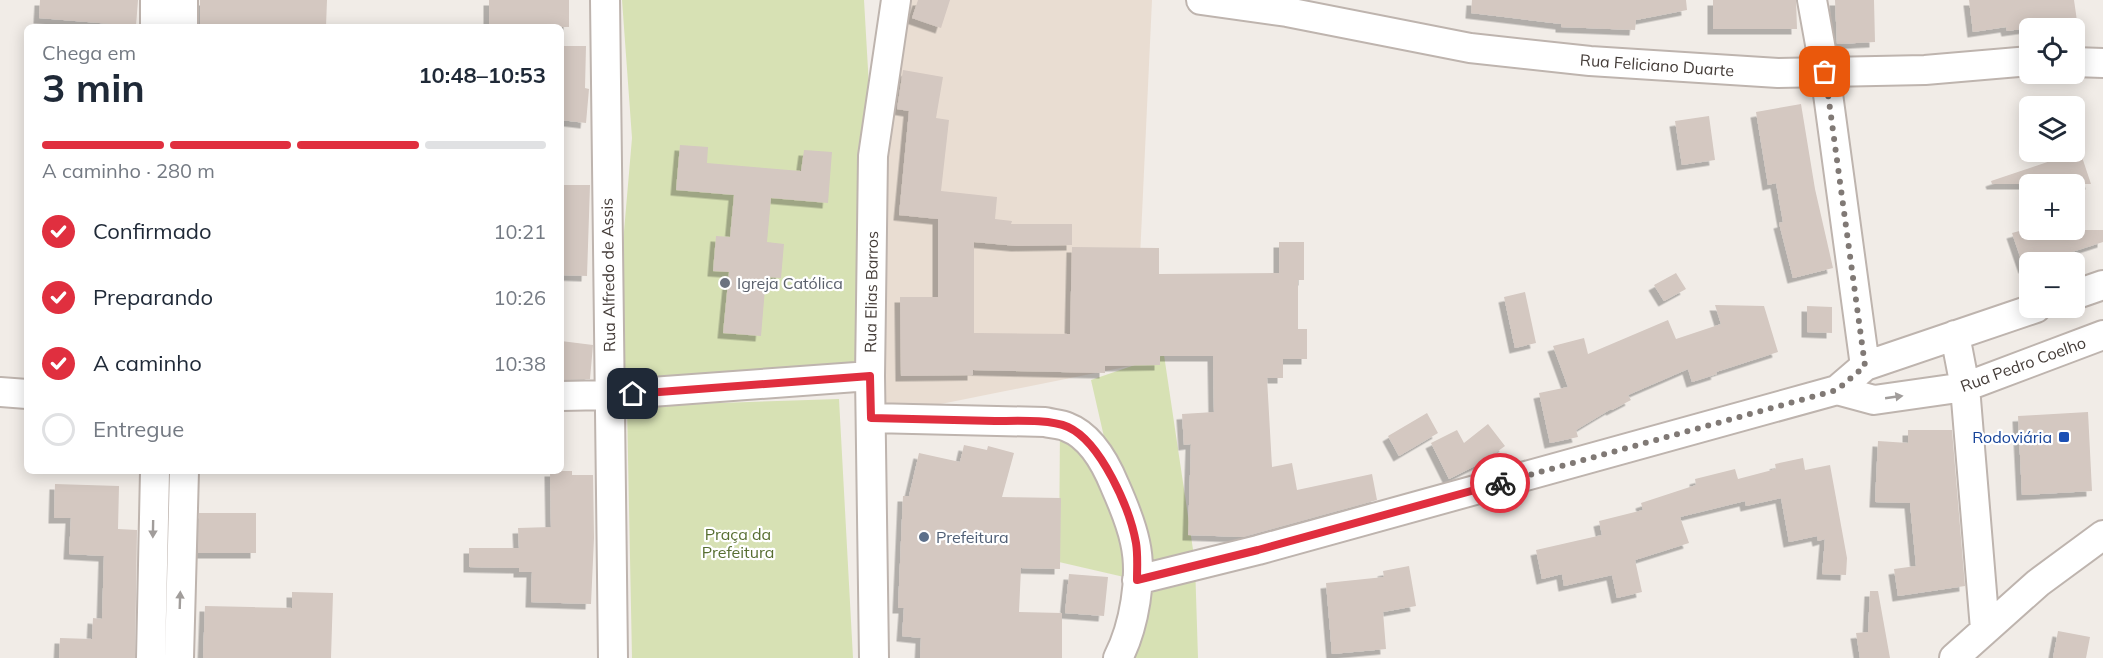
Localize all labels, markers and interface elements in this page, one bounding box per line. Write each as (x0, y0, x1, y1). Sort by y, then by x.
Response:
map controls (2019, 18, 2085, 318)
button: locate (2019, 18, 2085, 84)
text: Chega em (42, 40, 136, 65)
pin (1799, 46, 1850, 97)
street label: Rua Feliciano Duarte (1579, 50, 1735, 80)
icon: bag (1808, 55, 1841, 88)
text: 10:48–10:53 (418, 61, 546, 89)
text: 3 min (42, 63, 145, 112)
button: layers (2019, 96, 2085, 162)
text: A caminho · 280 m (42, 158, 215, 183)
button: + (2019, 174, 2085, 240)
street label: Rua Alfredo de Assis (597, 198, 619, 352)
icon: check (42, 215, 75, 248)
text: Confirmado (93, 217, 212, 245)
text: 10:21 (493, 219, 546, 244)
street label: Rua Elias Barros (860, 231, 882, 353)
button: − (2019, 252, 2085, 318)
place label: Igreja Católica (737, 273, 843, 293)
marker: Igreja Católica (718, 276, 732, 290)
icon: check (42, 281, 75, 314)
text: Preparando (93, 283, 213, 311)
text: 10:26 (493, 285, 546, 310)
street label: Rua Pedro Coelho (1958, 332, 2088, 396)
icon: check (42, 347, 75, 380)
text: A caminho (93, 349, 202, 377)
text: 10:38 (493, 351, 546, 376)
pin (607, 368, 658, 419)
icon: home (616, 377, 649, 410)
one-way arrow (1885, 393, 1904, 402)
text: Entregue (93, 415, 184, 443)
place label: Rodoviária (1972, 427, 2052, 447)
marker: Rodoviária (2057, 430, 2071, 444)
courier (1470, 453, 1530, 513)
icon: bike (1484, 467, 1517, 500)
one-way arrow (149, 520, 158, 539)
park label: Praça da Prefeitura (702, 524, 774, 562)
place label: Prefeitura (936, 527, 1009, 547)
marker: Prefeitura (917, 530, 931, 544)
one-way arrow (175, 590, 185, 609)

